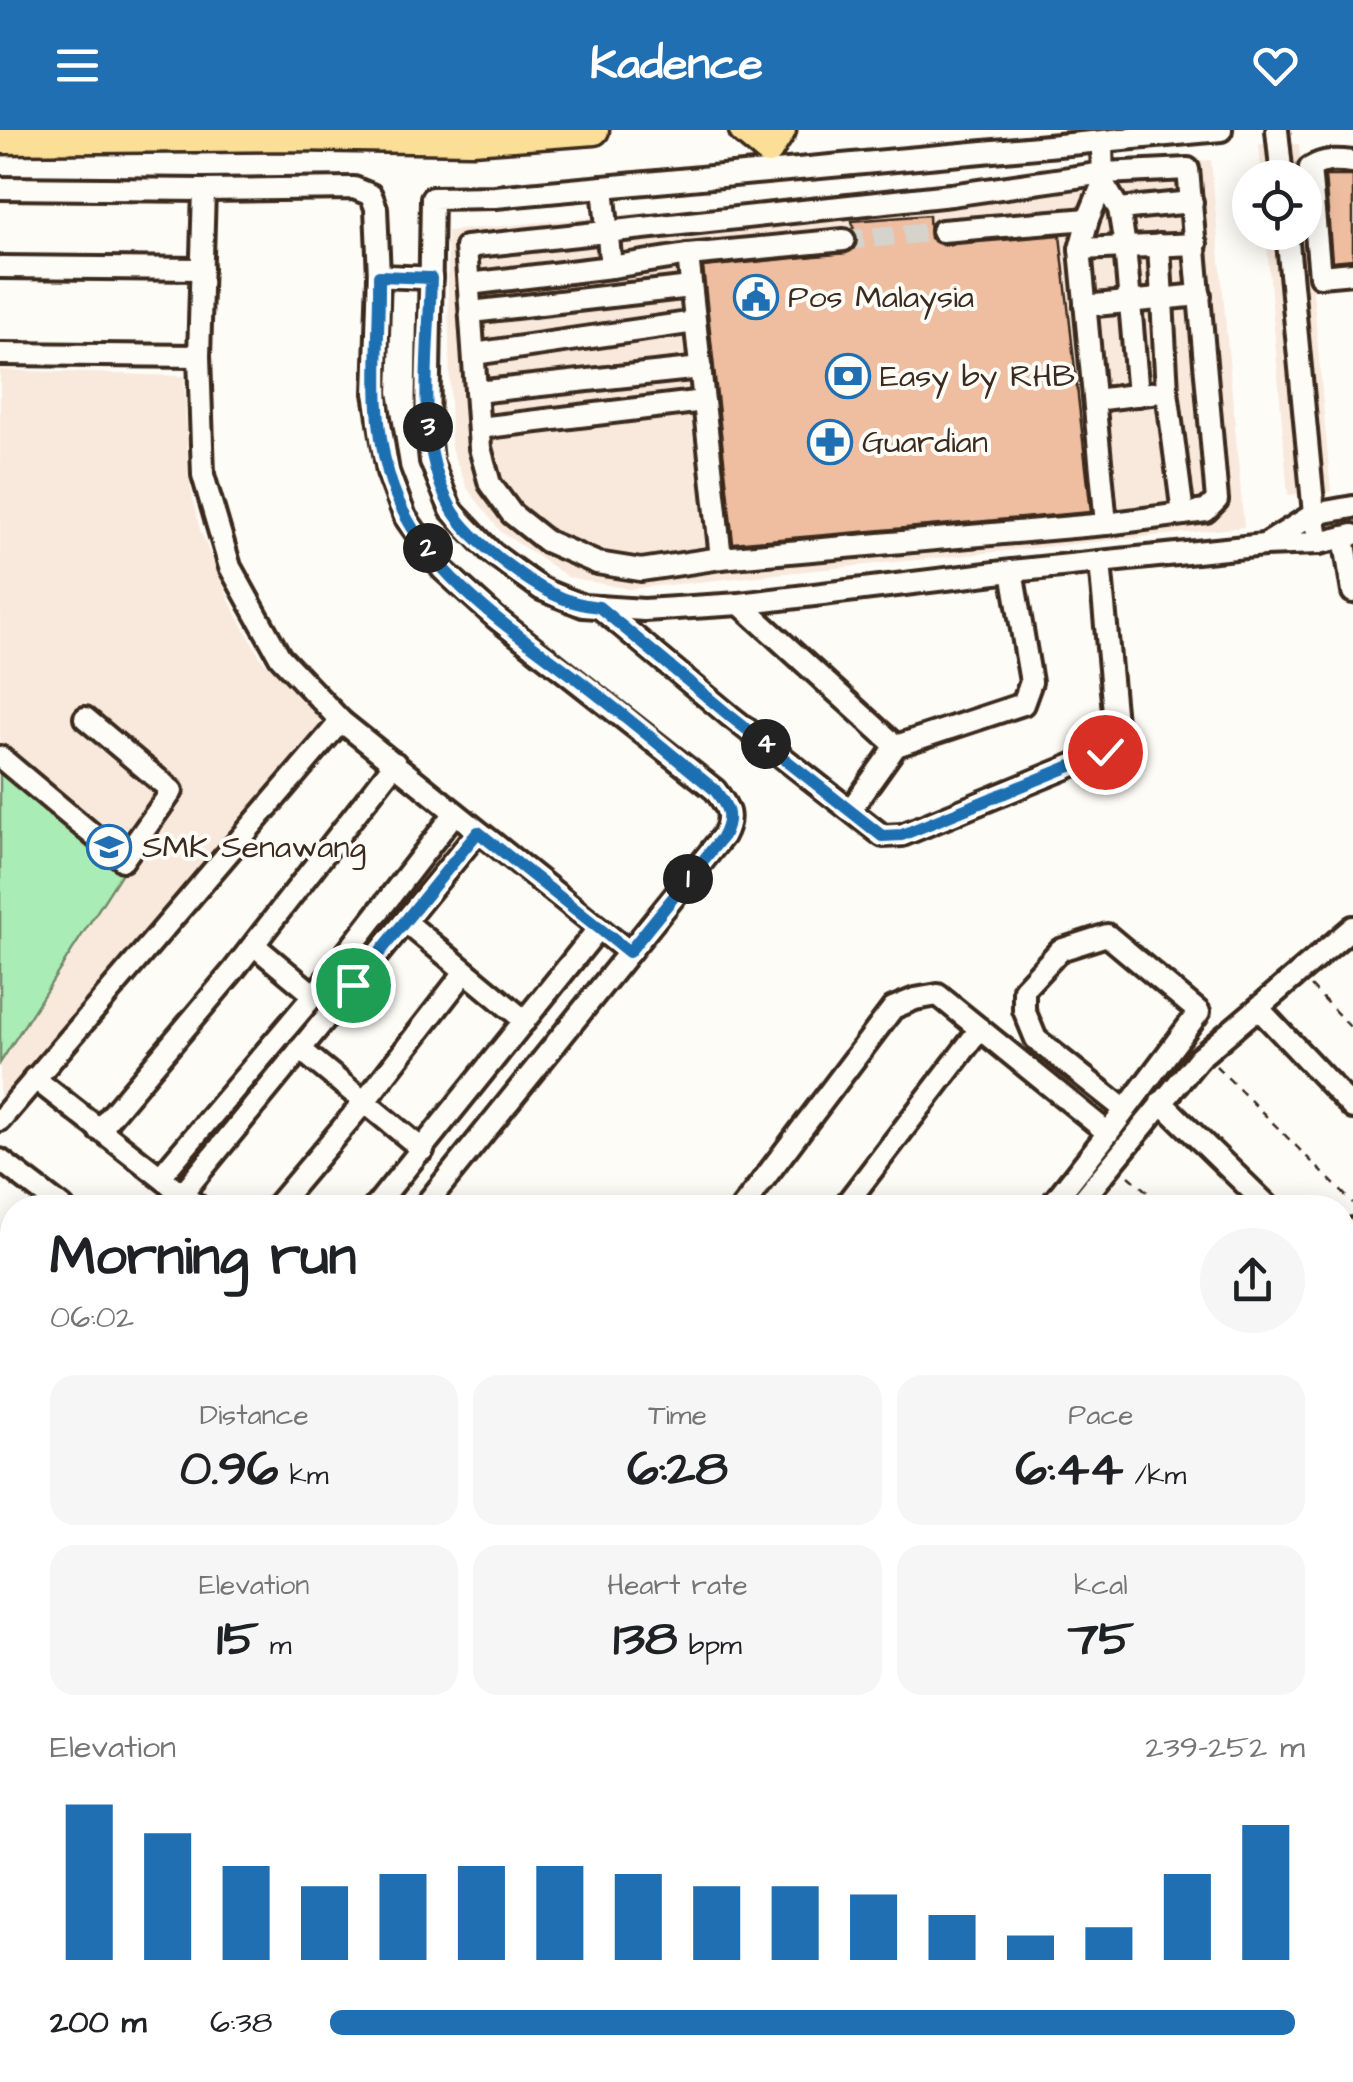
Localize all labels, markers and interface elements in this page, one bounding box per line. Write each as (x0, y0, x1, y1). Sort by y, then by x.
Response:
text: Kadence (590, 34, 763, 96)
icon: menu (50, 38, 105, 93)
icon: heart (1248, 38, 1303, 93)
map controls (1232, 160, 1322, 250)
button: locate (1232, 160, 1322, 250)
public building icon: Pos Malaysia (733, 274, 779, 320)
place label: Pos Malaysia (788, 275, 974, 320)
bank icon: Easy by RHB (825, 353, 871, 399)
place label: Easy by RHB (880, 354, 1075, 399)
pin: 3 (403, 402, 453, 452)
text: 3 (421, 407, 435, 446)
pharmacy icon: Guardian (807, 419, 853, 465)
place label: Guardian (862, 420, 988, 465)
pin: 2 (403, 523, 453, 573)
text: 2 (420, 528, 436, 567)
pin (1063, 710, 1148, 795)
pin: 4 (741, 719, 791, 769)
text: 4 (756, 724, 776, 763)
icon: check (1078, 725, 1133, 780)
school or university icon: SMK Senawang (86, 824, 132, 870)
place label: SMK Senawang (142, 825, 366, 870)
pin: 1 (663, 854, 713, 904)
text: 1 (686, 859, 690, 898)
pin (311, 943, 396, 1028)
icon: arrive (326, 958, 381, 1013)
text: Morning run (50, 1219, 356, 1295)
button: share (1200, 1228, 1305, 1333)
text: 06:02 (50, 1295, 134, 1340)
text: Distance (200, 1396, 309, 1435)
text: Time (648, 1396, 707, 1435)
text: Pace (1068, 1396, 1133, 1435)
text: 0.96 (180, 1435, 278, 1504)
text: 6:28 (627, 1435, 728, 1504)
text: 6:44 (1015, 1435, 1123, 1504)
text: km (278, 1456, 328, 1495)
text: /km (1123, 1456, 1186, 1495)
text: Elevation (199, 1566, 309, 1605)
text: Heart rate (607, 1566, 748, 1605)
text: kcal (1074, 1566, 1128, 1605)
text: 15 (217, 1605, 259, 1674)
text: 138 (613, 1605, 677, 1674)
text: 75 (1068, 1605, 1134, 1674)
text: m (259, 1626, 292, 1665)
text: bpm (677, 1626, 742, 1665)
text: Elevation (50, 1725, 176, 1770)
text: 239–252 m (1145, 1725, 1305, 1770)
text: 200 m (50, 2000, 146, 2045)
text: 6:38 (210, 2000, 272, 2045)

